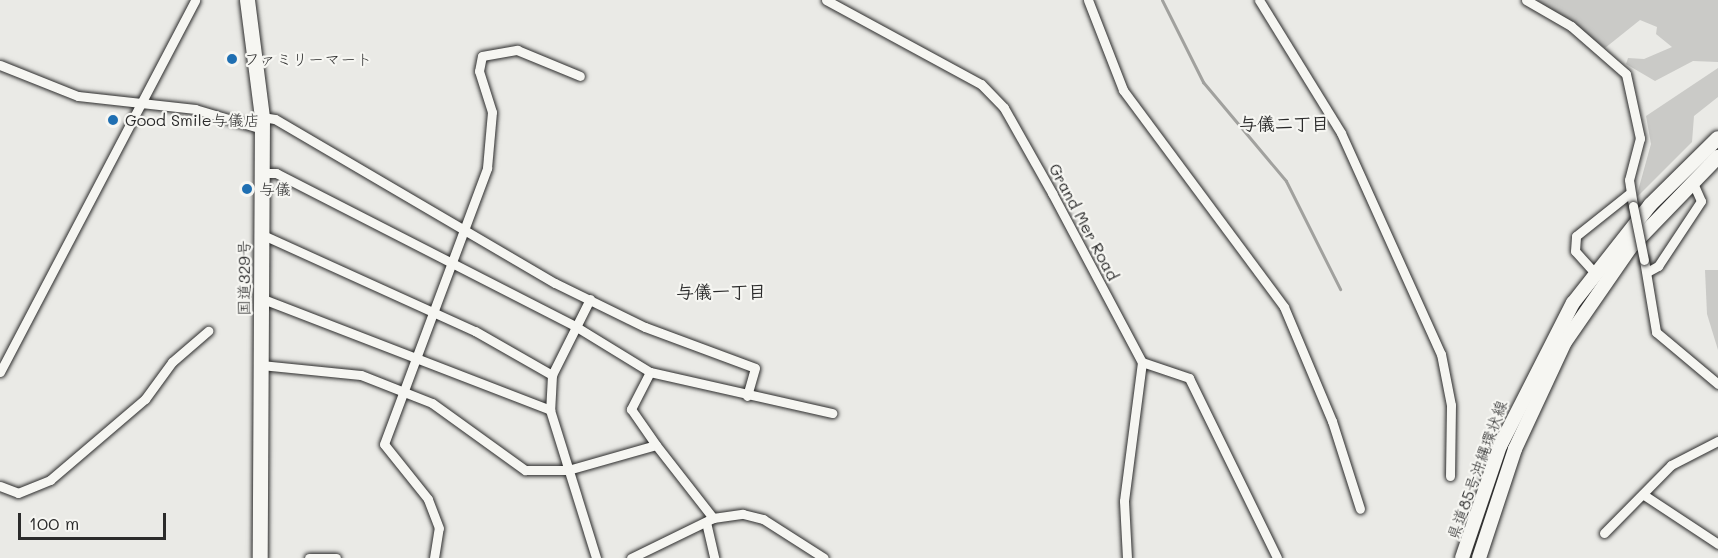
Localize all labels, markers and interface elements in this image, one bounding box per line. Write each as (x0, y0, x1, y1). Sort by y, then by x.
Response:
place label: ファミリーマート (244, 49, 372, 69)
marker: ファミリーマート (225, 52, 239, 66)
place label: Good Smile与儀店 (125, 110, 260, 130)
district label: 与儀二丁目 (1239, 112, 1329, 134)
marker: Good Smile与儀店 (106, 113, 120, 127)
street label: Grand Mer Road (1045, 160, 1123, 284)
place label: 与儀 (259, 179, 291, 199)
marker: 与儀 (240, 182, 254, 196)
street label: 国道329号 (234, 240, 254, 316)
district label: 与儀一丁目 (676, 280, 766, 302)
street label: 県道85号沖縄環状線 (1443, 398, 1511, 542)
scale bar (21, 501, 170, 539)
text: 100 m (29, 511, 79, 535)

